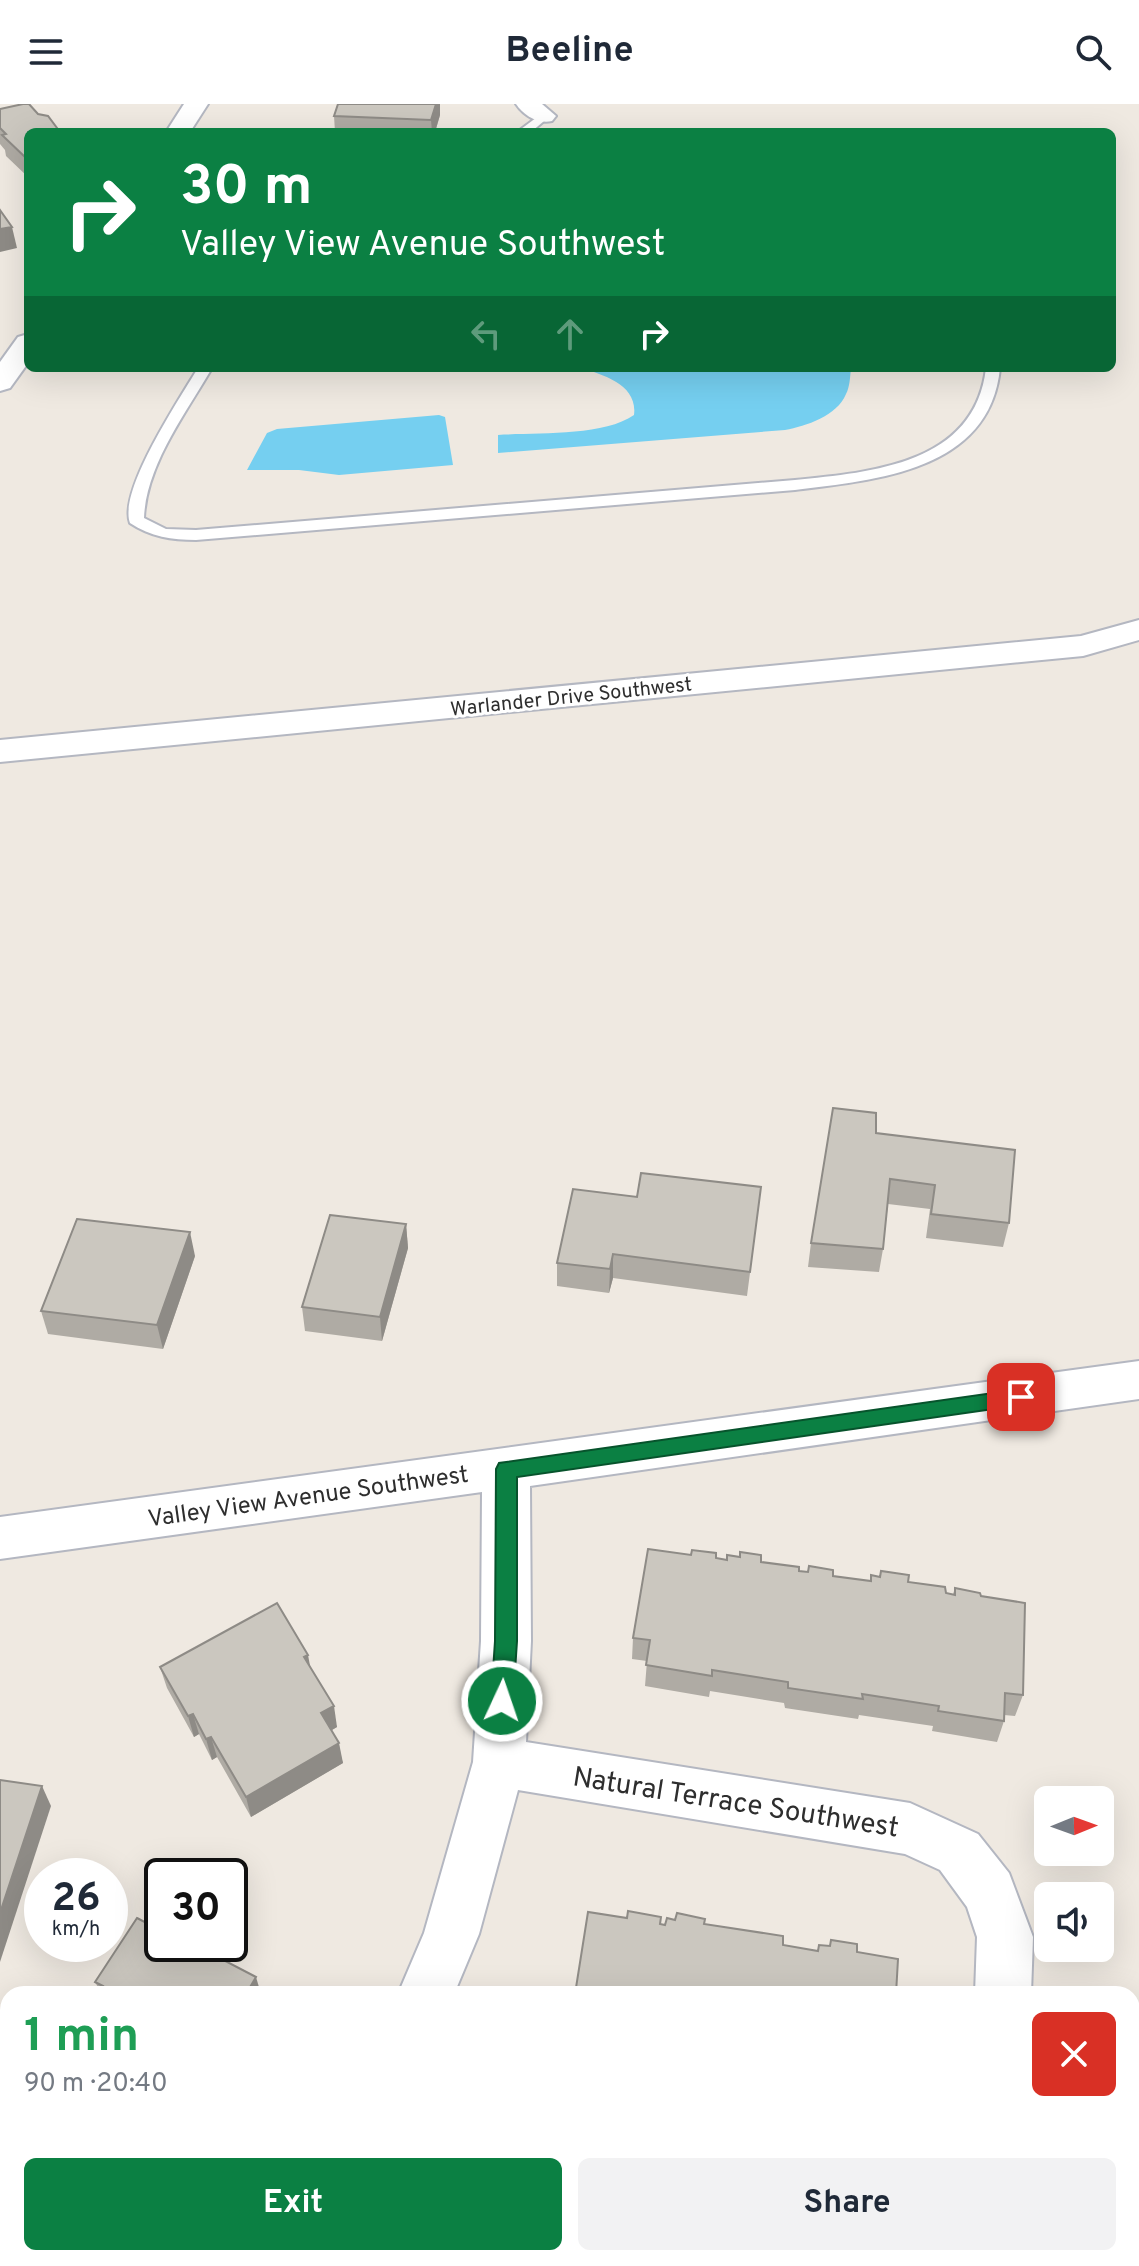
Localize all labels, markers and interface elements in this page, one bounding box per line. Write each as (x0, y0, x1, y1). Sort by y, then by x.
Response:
text: Beeline (505, 29, 634, 75)
icon: menu (24, 30, 68, 74)
icon: search (1071, 30, 1115, 74)
text: 30 m (180, 154, 313, 224)
icon: right (48, 160, 152, 264)
text: Valley View Avenue Southwest (180, 223, 665, 269)
icon: left (464, 312, 508, 356)
icon: ahead (548, 312, 592, 356)
icon: right (632, 312, 676, 356)
street label: Warlander Drive Southwest (449, 672, 693, 724)
pin (987, 1363, 1055, 1431)
icon: arrive (999, 1375, 1043, 1419)
street label: Valley View Avenue Southwest (146, 1461, 471, 1535)
position arrow (460, 1659, 544, 1743)
street label: Natural Terrace Southwest (570, 1760, 901, 1848)
north arrow (1034, 1786, 1114, 1866)
map controls (1034, 1786, 1114, 1962)
speed limit sign: 30 (144, 1858, 248, 1962)
text: 26 (51, 1875, 101, 1925)
button: sound (1034, 1882, 1114, 1962)
text: km/h (52, 1917, 100, 1943)
text: 1 min (24, 2008, 139, 2068)
button: close (1032, 2012, 1116, 2096)
text: 90 m · 20:40 (24, 2068, 168, 2101)
button: Exit (24, 2158, 562, 2250)
button: Share (578, 2158, 1116, 2250)

